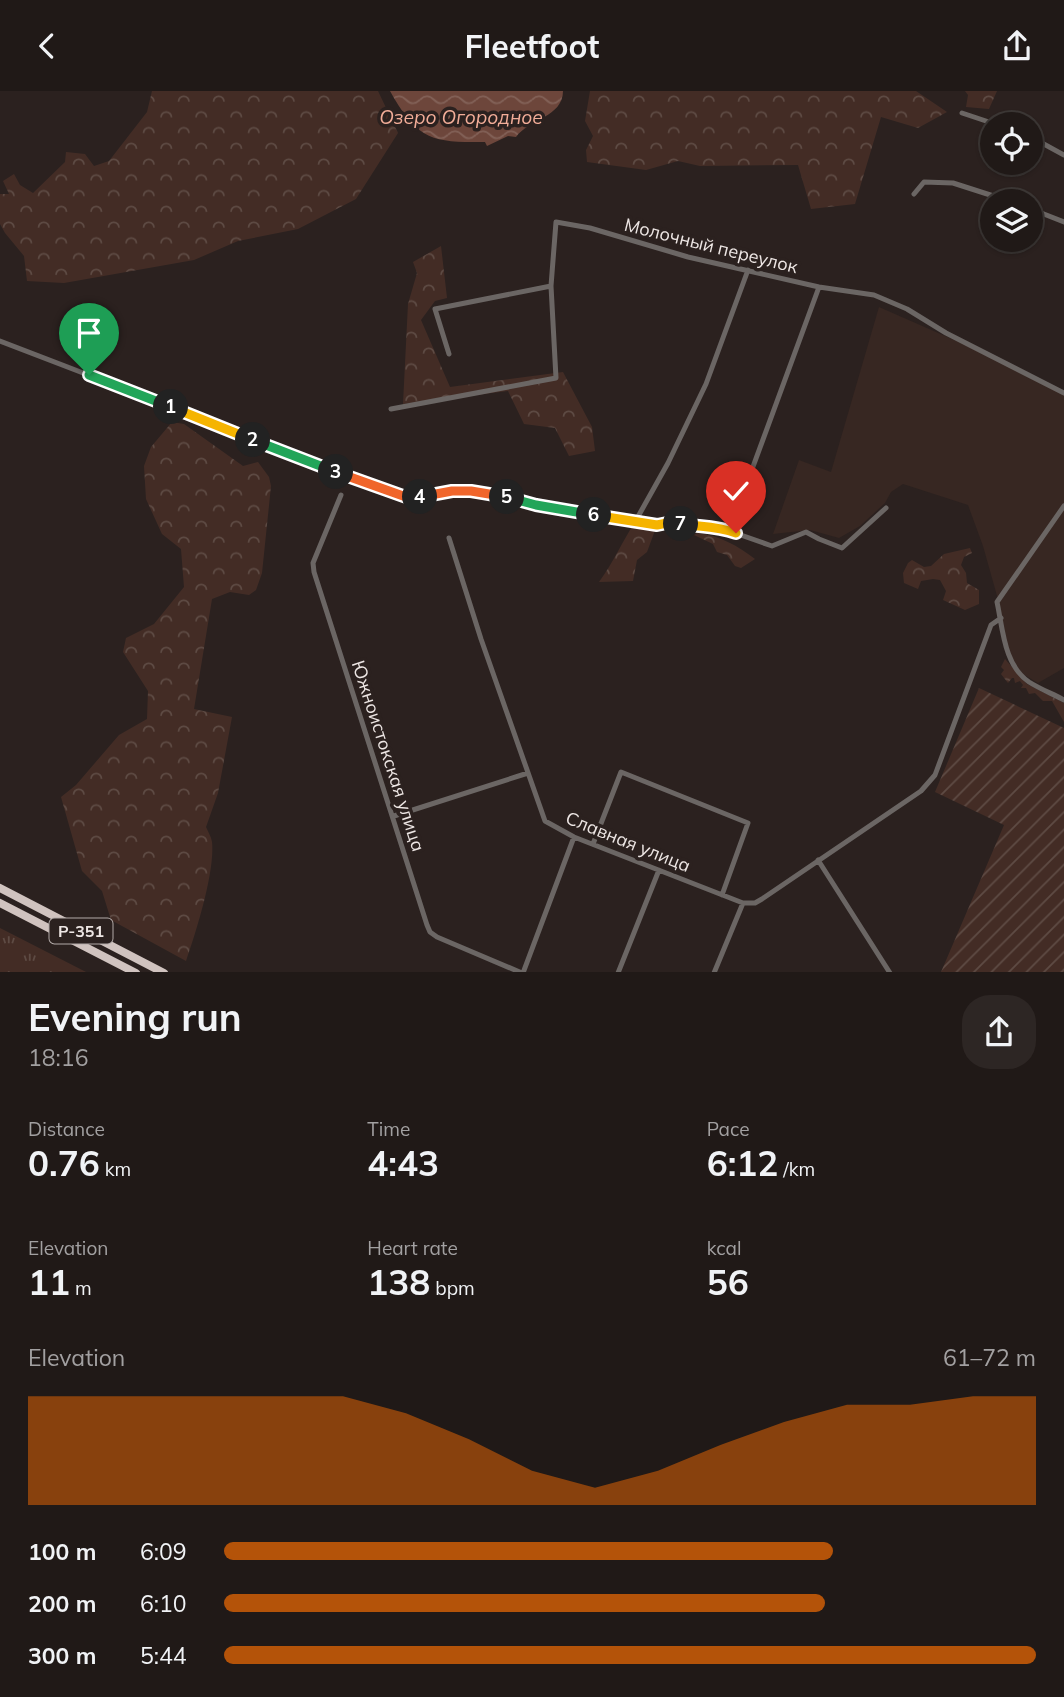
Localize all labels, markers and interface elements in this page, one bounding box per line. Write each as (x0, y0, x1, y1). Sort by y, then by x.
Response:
text: Fleetfoot (465, 26, 599, 66)
icon: back (28, 27, 66, 65)
icon: share (998, 27, 1036, 65)
water label: Озеро Огородное (379, 105, 543, 129)
map controls (980, 112, 1043, 252)
button: locate (980, 112, 1043, 175)
button: layers (980, 189, 1043, 252)
street label: Молочный переулок (622, 213, 800, 278)
pin (59, 303, 119, 375)
icon: arrive (70, 314, 108, 352)
pin: 1 (154, 389, 188, 425)
text: 1 (165, 394, 176, 418)
pin: 2 (236, 423, 270, 457)
text: 2 (247, 427, 258, 451)
pin: 3 (318, 455, 354, 489)
text: 3 (330, 459, 341, 483)
pin (706, 461, 766, 533)
icon: check (717, 472, 755, 510)
pin: 4 (402, 479, 438, 515)
pin: 5 (490, 479, 524, 515)
text: 4 (414, 484, 425, 508)
text: 5 (501, 484, 512, 508)
pin: 6 (576, 497, 612, 533)
text: 6 (588, 502, 599, 526)
pin: 7 (664, 507, 698, 541)
text: 7 (675, 511, 686, 535)
street label: Южноистокская улица (347, 657, 430, 854)
street label: Славная улица (562, 806, 694, 877)
road number: Р-351 (50, 919, 112, 943)
text: Evening run (28, 993, 242, 1041)
button: share (962, 995, 1036, 1069)
text: 18:16 (28, 1043, 88, 1072)
text: Distance (28, 1117, 105, 1141)
text: Time (367, 1117, 410, 1141)
text: Pace (707, 1117, 750, 1141)
text: 0.76 (28, 1141, 100, 1185)
text: 4:43 (367, 1141, 439, 1185)
text: 6:12 (707, 1141, 778, 1185)
text: km (100, 1157, 131, 1181)
text: /km (778, 1157, 815, 1181)
text: Elevation (28, 1236, 108, 1260)
text: Heart rate (367, 1236, 458, 1260)
text: kcal (707, 1236, 741, 1260)
text: 11 (28, 1260, 70, 1304)
text: 138 (367, 1260, 430, 1304)
text: 56 (707, 1260, 749, 1304)
text: m (70, 1276, 92, 1300)
text: bpm (430, 1276, 475, 1300)
text: Elevation (28, 1343, 125, 1372)
text: 61–72 m (943, 1343, 1036, 1372)
text: 100 m (28, 1537, 96, 1566)
text: 6:09 (140, 1537, 187, 1566)
text: 200 m (28, 1589, 96, 1618)
text: 6:10 (140, 1589, 187, 1618)
text: 300 m (28, 1641, 96, 1670)
text: 5:44 (140, 1641, 187, 1670)

